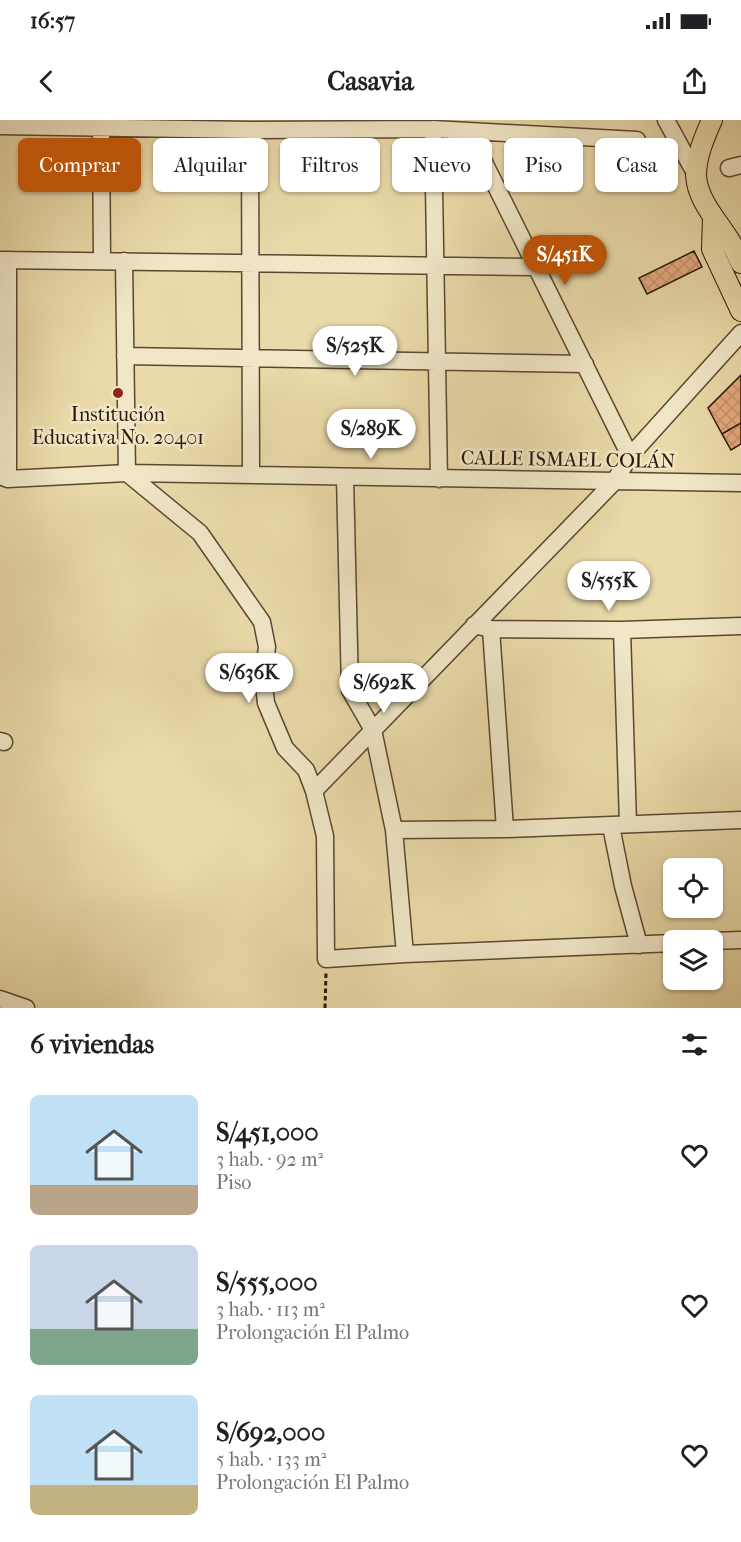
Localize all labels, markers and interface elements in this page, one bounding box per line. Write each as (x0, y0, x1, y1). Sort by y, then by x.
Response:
text: 16:57 (30, 8, 75, 34)
icon: back (30, 65, 63, 98)
text: Casavia (327, 65, 414, 97)
icon: share (678, 65, 711, 98)
chip: Comprar (18, 138, 141, 192)
chip: Alquilar (153, 138, 268, 192)
chip: Filtros (280, 138, 380, 192)
chip: Nuevo (392, 138, 492, 192)
chip: Piso (504, 138, 583, 192)
chip: Casa (595, 138, 678, 192)
pin: S/451K (516, 235, 614, 286)
text: S/451K (537, 243, 593, 266)
pin: S/525K (306, 326, 404, 377)
text: S/525K (326, 334, 384, 357)
marker: Institución Educativa No. 20401 (111, 386, 125, 400)
place label: Institución Educativa No. 20401 (32, 403, 204, 449)
pin: S/289K (322, 409, 420, 460)
text: S/289K (341, 417, 401, 440)
street label: CALLE ISMAEL COLÁN (461, 445, 675, 473)
pin: S/555K (560, 561, 658, 612)
text: S/555K (581, 569, 637, 592)
pin: S/636K (200, 653, 298, 704)
text: S/636K (219, 661, 279, 684)
pin: S/692K (335, 663, 433, 714)
text: S/692K (353, 671, 415, 694)
map controls (663, 858, 723, 990)
button: locate (663, 858, 723, 918)
button: layers (663, 930, 723, 990)
icon: filters (678, 1028, 711, 1061)
text: 6 viviendas (30, 1029, 154, 1060)
text: S/451,000 (216, 1117, 319, 1148)
icon: home (78, 1119, 150, 1191)
icon: heart (678, 1139, 711, 1172)
text: 3 hab. · 92 m² (216, 1148, 323, 1171)
text: Piso (216, 1171, 252, 1194)
text: S/555,000 (216, 1267, 318, 1298)
icon: home (78, 1269, 150, 1341)
icon: heart (678, 1289, 711, 1322)
text: 3 hab. · 113 m² (216, 1298, 325, 1321)
text: Prolongación El Palmo (216, 1321, 409, 1344)
text: S/692,000 (216, 1417, 325, 1448)
icon: home (78, 1419, 150, 1491)
icon: heart (678, 1439, 711, 1472)
text: 5 hab. · 133 m² (216, 1448, 326, 1471)
text: Prolongación El Palmo (216, 1471, 409, 1494)

